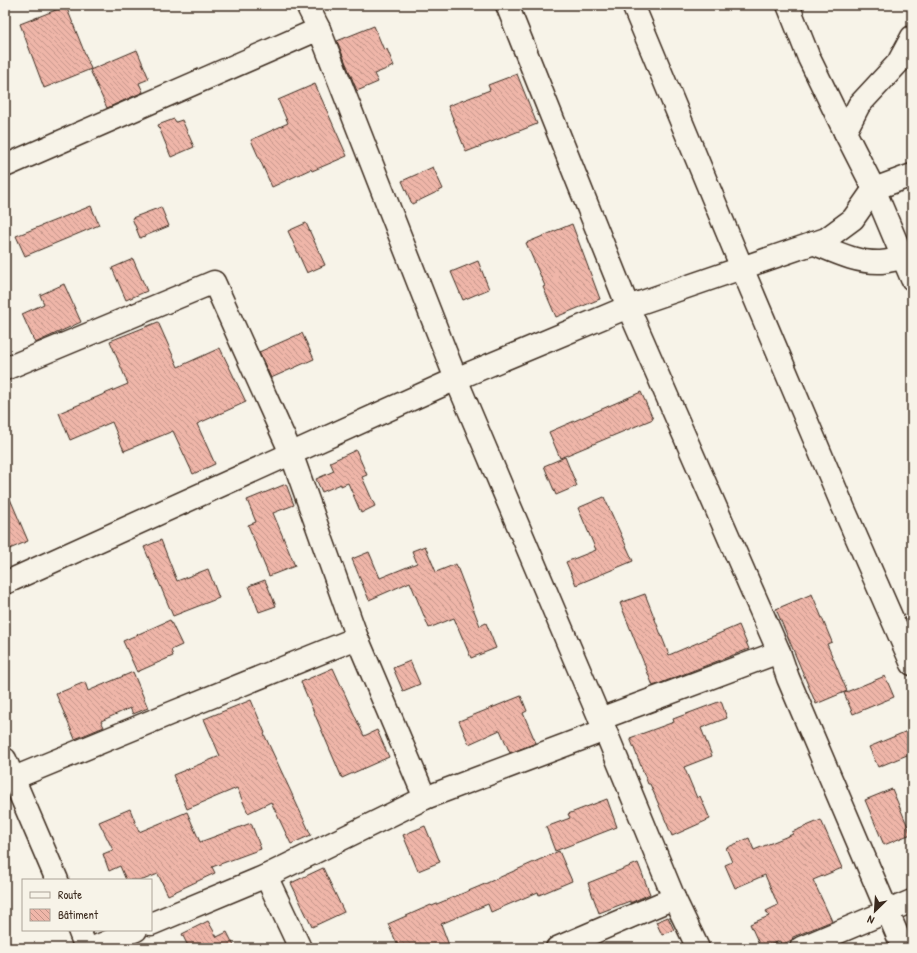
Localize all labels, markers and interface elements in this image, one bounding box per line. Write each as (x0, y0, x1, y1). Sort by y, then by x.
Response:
legend (22, 879, 152, 931)
text: Route (58, 886, 82, 903)
north arrow (855, 891, 895, 931)
text: Bâtiment (58, 906, 99, 923)
text: N (865, 912, 876, 928)

